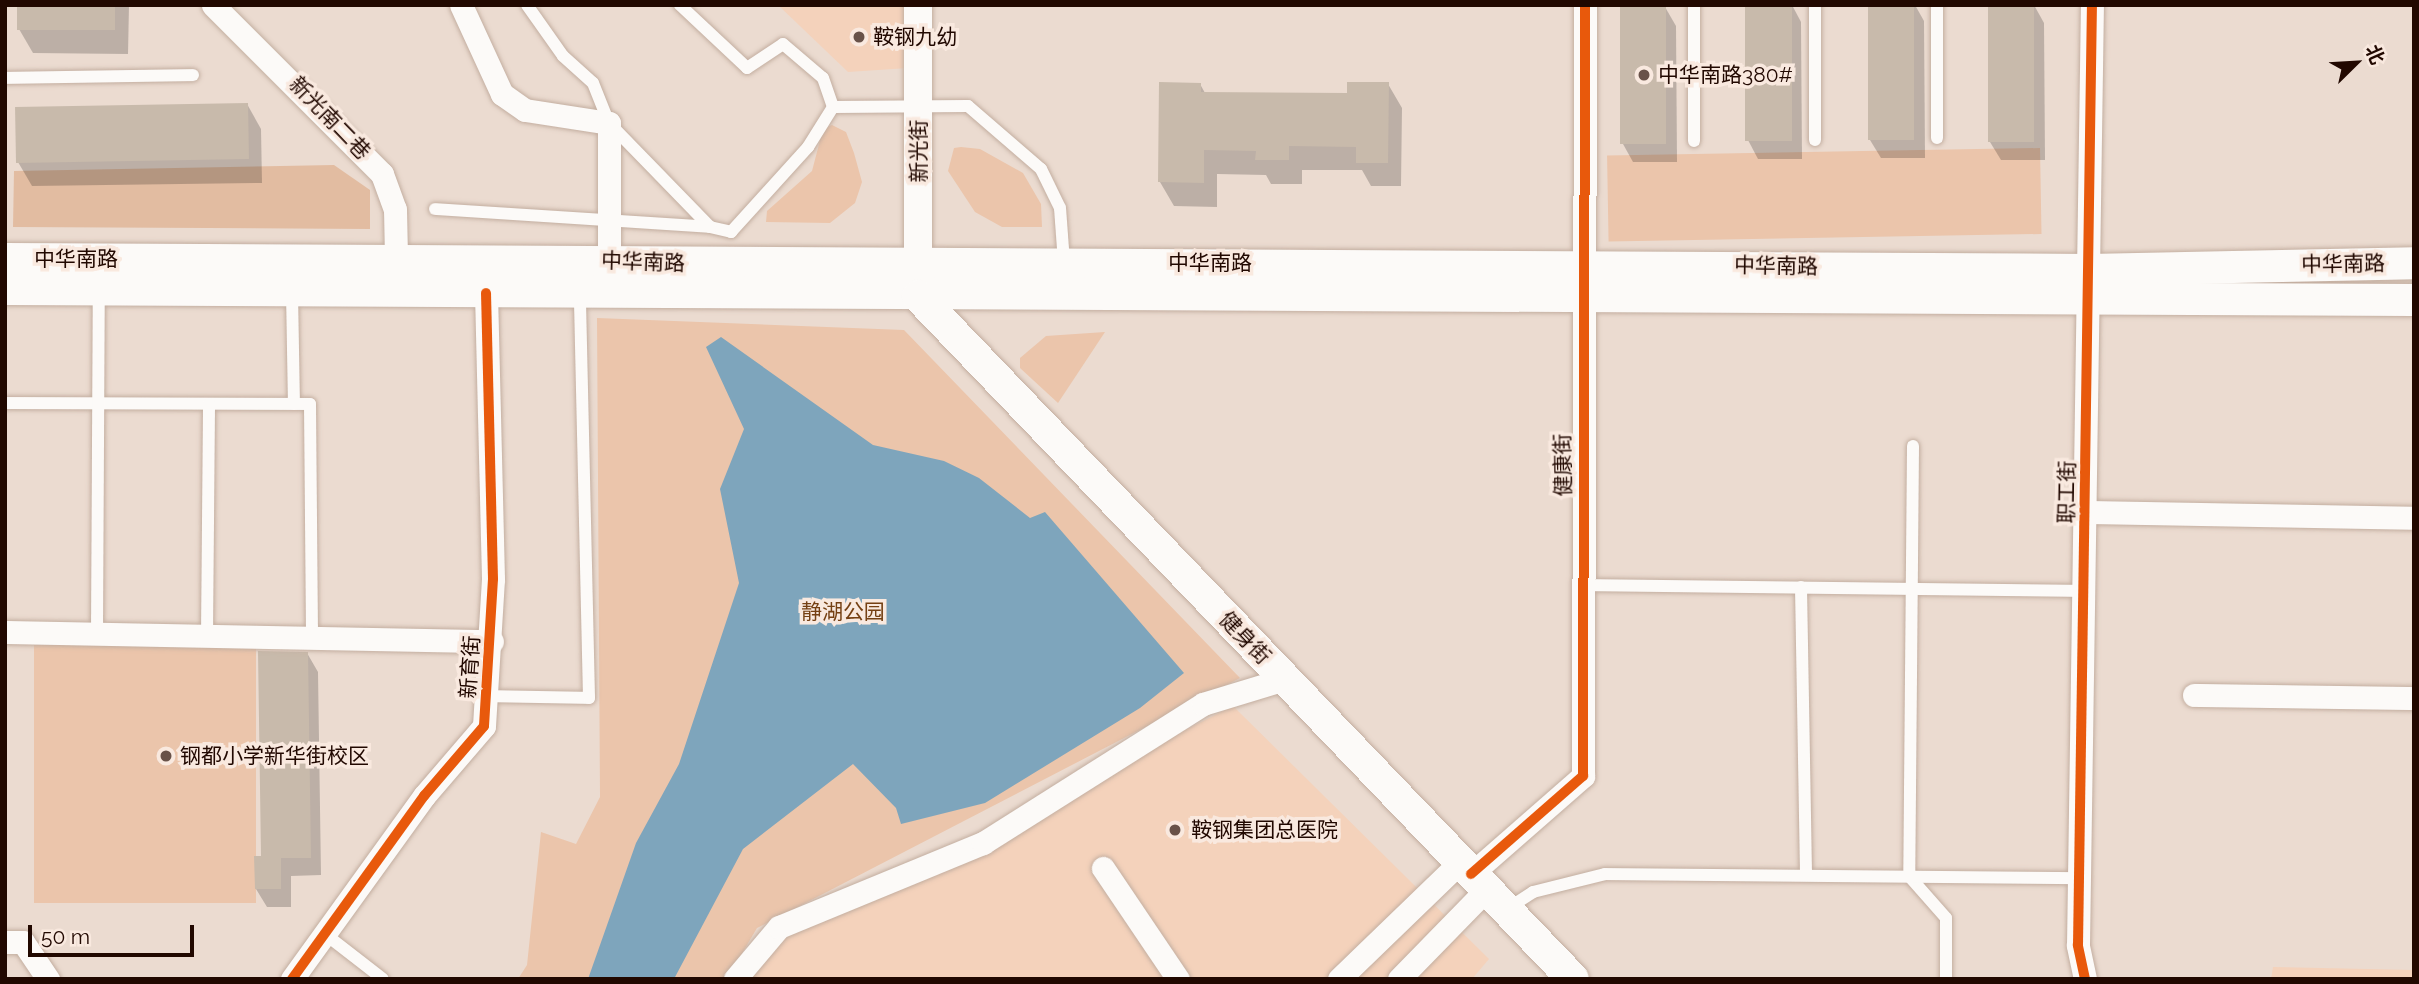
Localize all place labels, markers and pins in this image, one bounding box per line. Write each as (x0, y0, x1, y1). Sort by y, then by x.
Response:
place label: 鞍钢九幼 (873, 24, 957, 50)
marker: 鞍钢九幼 (851, 29, 867, 45)
place label: 中华南路380# (1658, 62, 1793, 88)
marker: 中华南路380# (1636, 67, 1652, 83)
place label: 钢都小学新华街校区 (180, 743, 369, 769)
marker: 钢都小学新华街校区 (158, 748, 174, 764)
place label: 鞍钢集团总医院 (1191, 817, 1338, 843)
marker: 鞍钢集团总医院 (1165, 820, 1185, 840)

